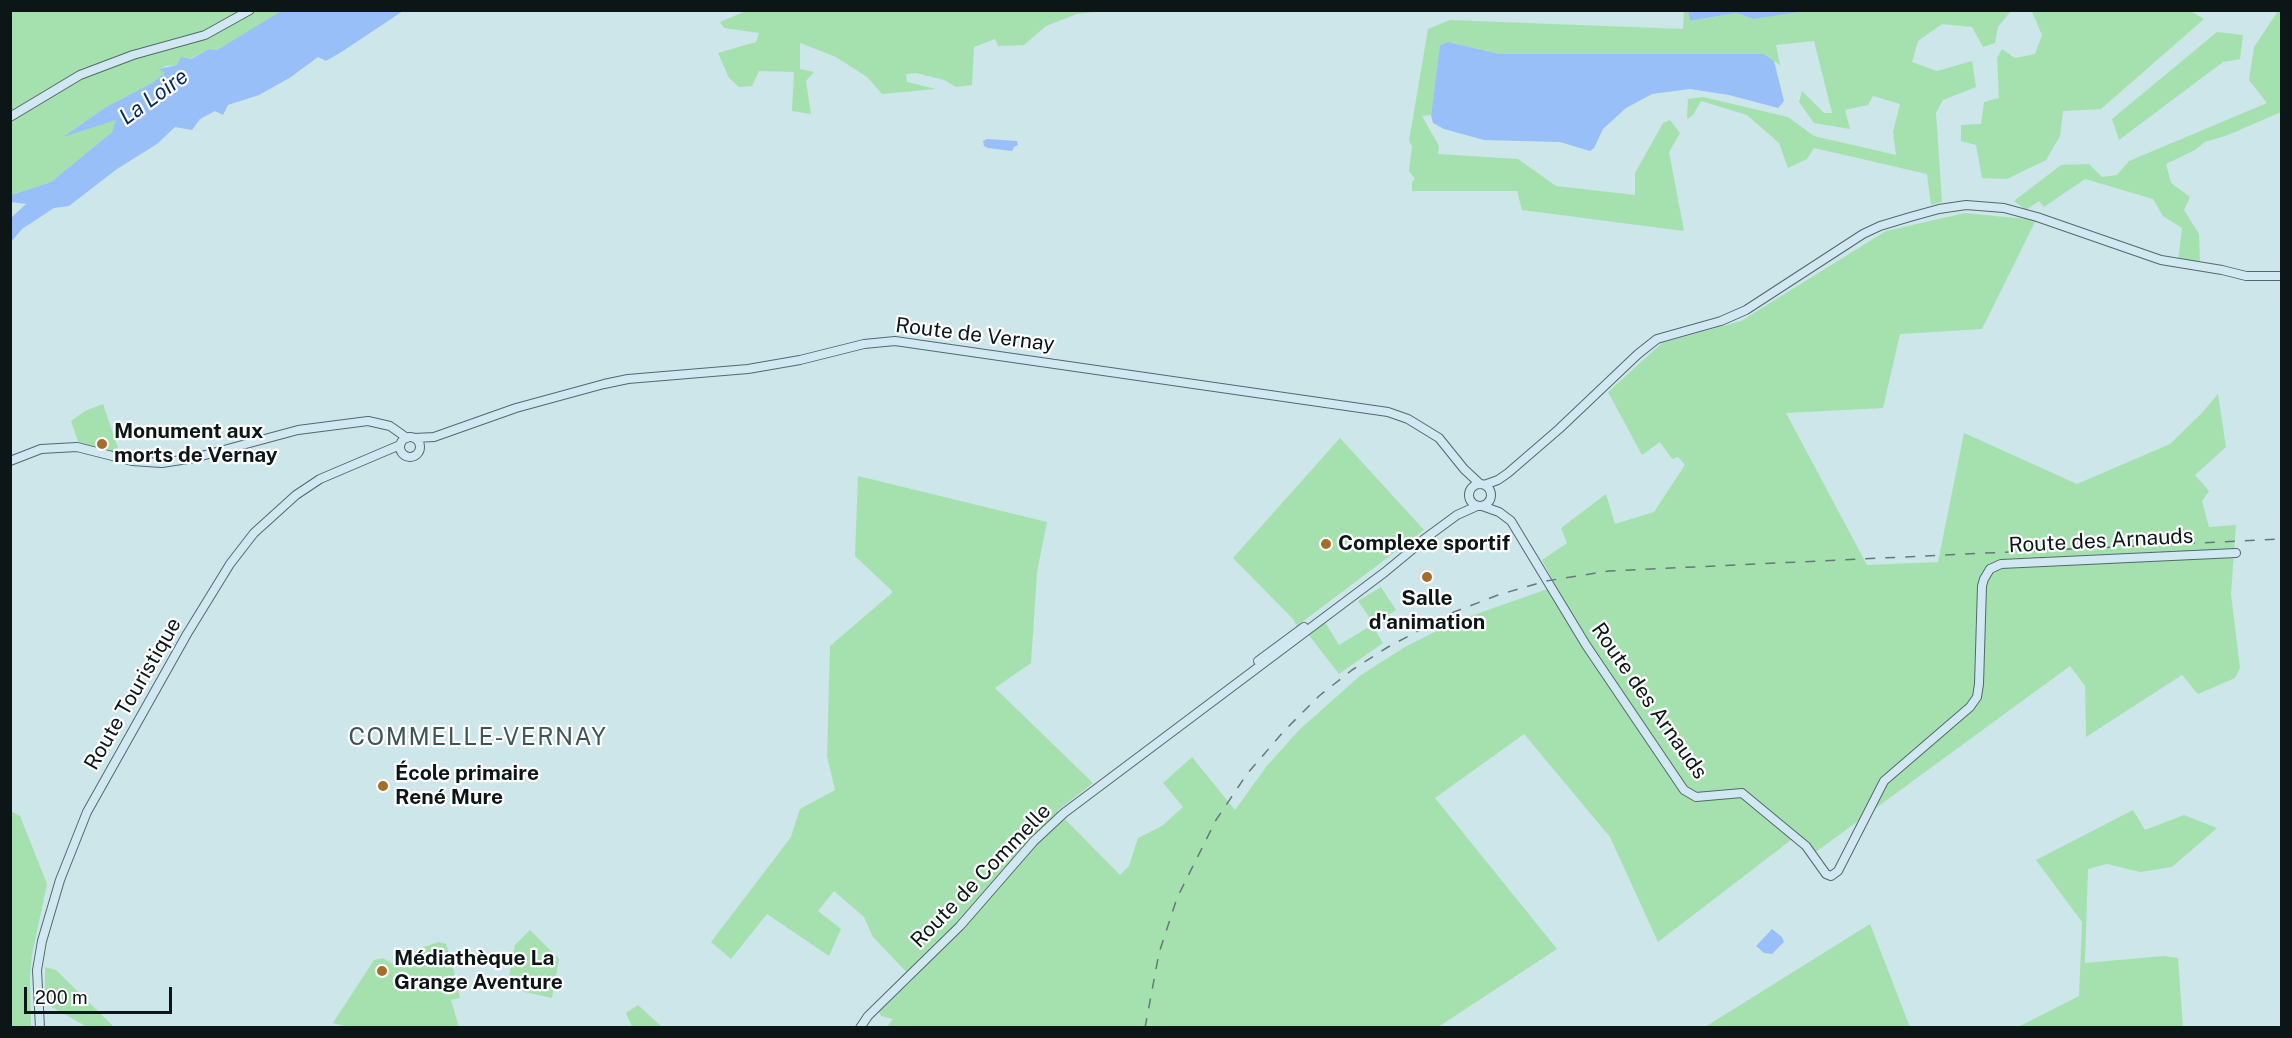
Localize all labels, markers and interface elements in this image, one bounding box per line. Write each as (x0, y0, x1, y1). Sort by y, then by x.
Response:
water label: La Loire (115, 63, 193, 131)
street label: Route de Vernay (894, 313, 1056, 357)
place label: Monument aux morts de Vernay (114, 419, 278, 469)
marker: Monument aux morts de Vernay (95, 437, 109, 451)
street label: Route des Arnauds (2008, 524, 2194, 558)
place label: Complexe sportif (1338, 531, 1510, 557)
marker: Complexe sportif (1319, 537, 1333, 551)
marker: Salle d'animation (1420, 570, 1434, 584)
place label: Salle d'animation (1369, 586, 1485, 636)
street label: Route Touristique (79, 613, 187, 775)
street label: Route des Arnauds (1586, 618, 1712, 784)
district label: COMMELLE-VERNAY (349, 724, 607, 752)
place label: École primaire René Mure (395, 761, 539, 811)
marker: École primaire René Mure (376, 779, 390, 793)
street label: Route de Commelle (906, 799, 1056, 953)
place label: Médiathèque La Grange Aventure (394, 946, 563, 996)
marker: Médiathèque La Grange Aventure (375, 964, 389, 978)
scale bar (27, 975, 176, 1013)
text: 200 m (35, 987, 88, 1008)

